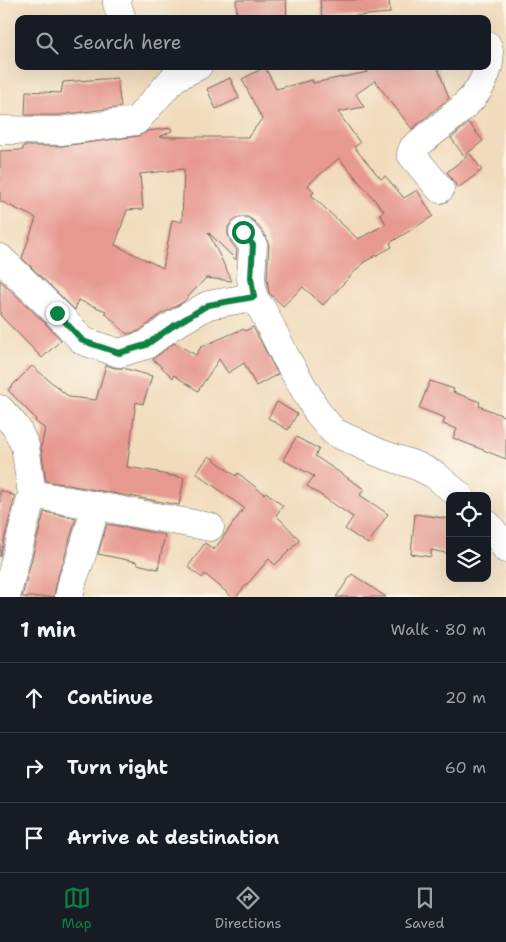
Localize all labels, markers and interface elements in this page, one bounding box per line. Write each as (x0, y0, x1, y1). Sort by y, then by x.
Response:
search box (15, 15, 491, 70)
icon: search (33, 29, 61, 57)
text: Search here (73, 30, 182, 55)
route start (232, 221, 255, 244)
route end (46, 302, 69, 325)
map controls (446, 492, 491, 582)
button: locate (446, 492, 491, 537)
button: layers (446, 537, 491, 582)
text: 1 min (20, 616, 76, 644)
text: Walk · 80 m (391, 619, 486, 640)
icon: ahead (20, 684, 48, 712)
text: Continue (67, 685, 153, 710)
text: 20 m (445, 687, 486, 708)
icon: right (20, 754, 48, 782)
text: Turn right (67, 755, 168, 780)
text: 60 m (445, 757, 486, 778)
icon: arrive (20, 824, 48, 852)
text: Arrive at destination (67, 825, 279, 850)
tab: Map (62, 884, 92, 932)
tab: Directions (215, 884, 281, 932)
tab: Saved (405, 884, 444, 932)

